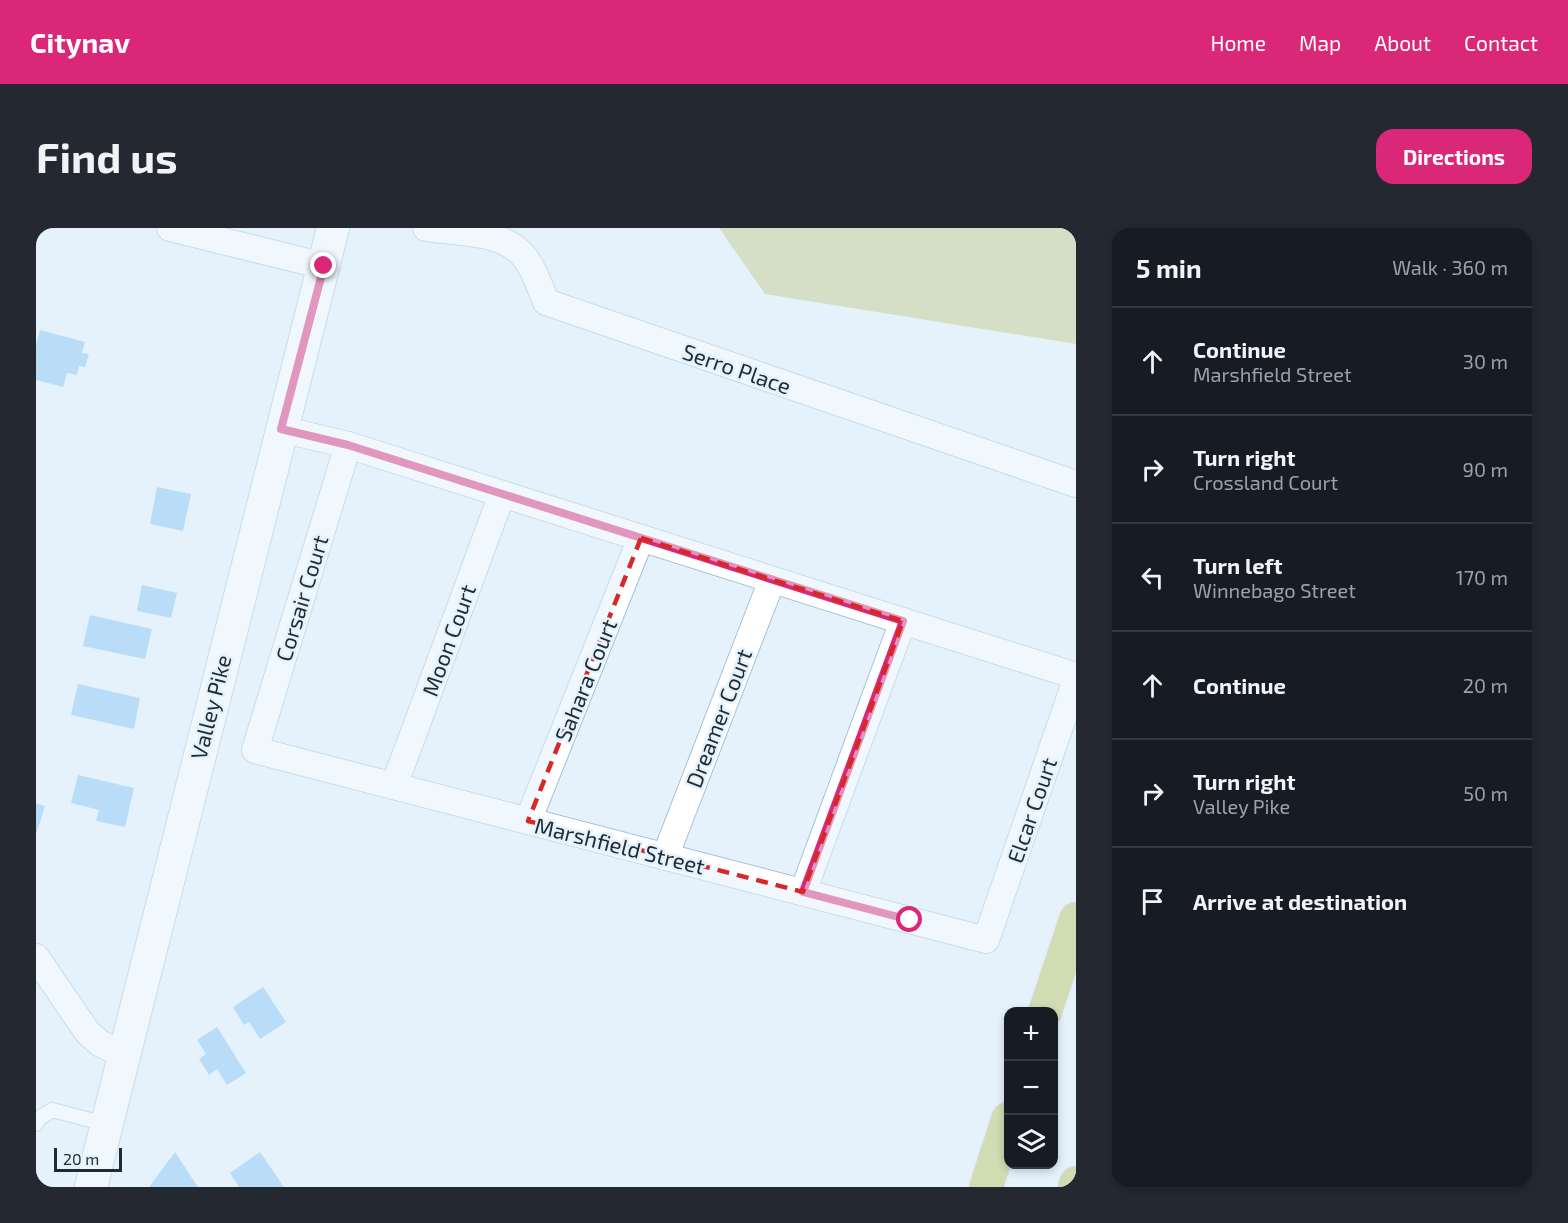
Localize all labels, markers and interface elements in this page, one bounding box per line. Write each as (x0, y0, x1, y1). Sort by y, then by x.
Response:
text: Citynav (30, 25, 130, 59)
text: Home (1210, 30, 1266, 55)
text: Map (1299, 30, 1341, 55)
text: About (1374, 30, 1431, 55)
text: Contact (1464, 30, 1538, 55)
button: Directions (1376, 129, 1532, 184)
text: Find us (36, 131, 178, 181)
route end (310, 252, 336, 278)
text: 5 min (1136, 252, 1202, 283)
text: Walk · 360 m (1392, 255, 1508, 279)
text: Continue (1193, 336, 1286, 362)
street label: Serro Place (679, 337, 795, 399)
icon: ahead (1136, 345, 1169, 378)
text: 30 m (1463, 349, 1508, 373)
text: Marshfield Street (1193, 362, 1352, 386)
text: Turn right (1193, 444, 1295, 470)
icon: right (1136, 453, 1169, 486)
text: 90 m (1463, 457, 1508, 481)
text: Crossland Court (1193, 470, 1338, 494)
street label: Corsair Court (269, 532, 333, 664)
text: Turn left (1193, 552, 1282, 578)
icon: left (1136, 561, 1169, 594)
text: 170 m (1456, 565, 1508, 589)
text: Winnebago Street (1193, 578, 1356, 602)
street label: Moon Court (416, 581, 480, 699)
street label: Sahara Court (549, 615, 621, 745)
street label: Dreamer Court (680, 645, 756, 791)
street label: Valley Pike (184, 652, 236, 762)
icon: ahead (1136, 669, 1169, 702)
text: Continue (1193, 672, 1286, 698)
text: 20 m (1463, 673, 1508, 697)
street label: Elcar Court (1001, 754, 1061, 866)
text: Turn right (1193, 768, 1295, 794)
icon: right (1136, 777, 1169, 810)
text: 50 m (1463, 781, 1508, 805)
text: Valley Pike (1193, 794, 1290, 818)
street label: Marshfield Street (532, 811, 708, 879)
icon: arrive (1136, 885, 1169, 918)
text: Arrive at destination (1193, 888, 1407, 914)
route start (896, 906, 922, 932)
map controls (1004, 1007, 1058, 1169)
button: + (1004, 1007, 1058, 1061)
button: − (1004, 1061, 1058, 1115)
button: layers (1004, 1115, 1058, 1169)
scale bar (54, 1145, 122, 1172)
text: 20 m (63, 1149, 99, 1168)

